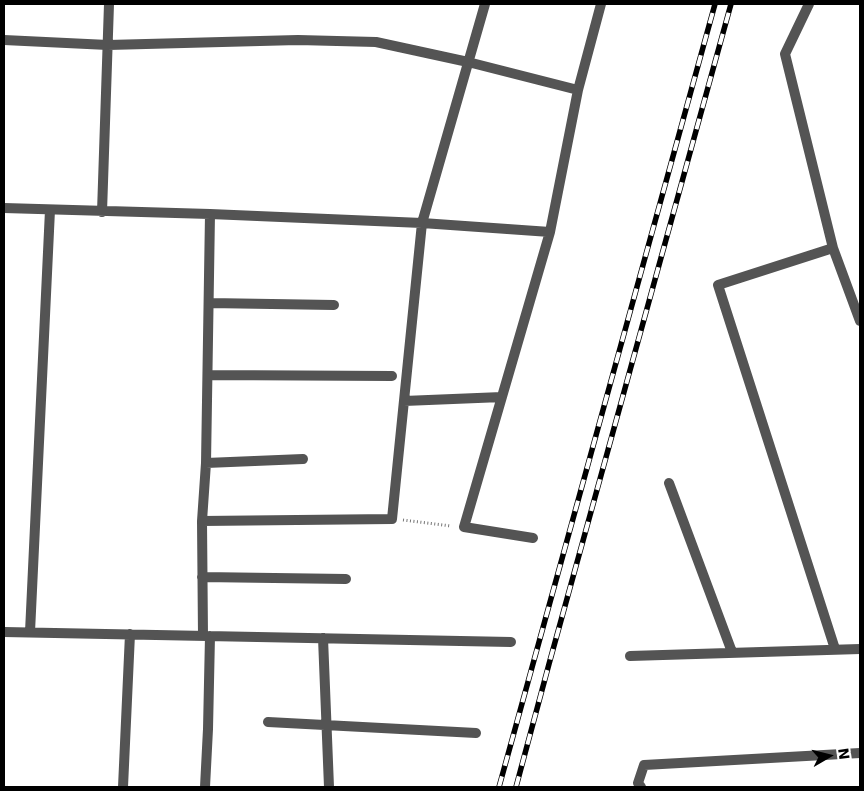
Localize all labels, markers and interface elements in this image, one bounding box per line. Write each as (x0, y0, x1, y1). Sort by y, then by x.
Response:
north arrow (804, 731, 854, 781)
text: N (835, 747, 853, 761)

